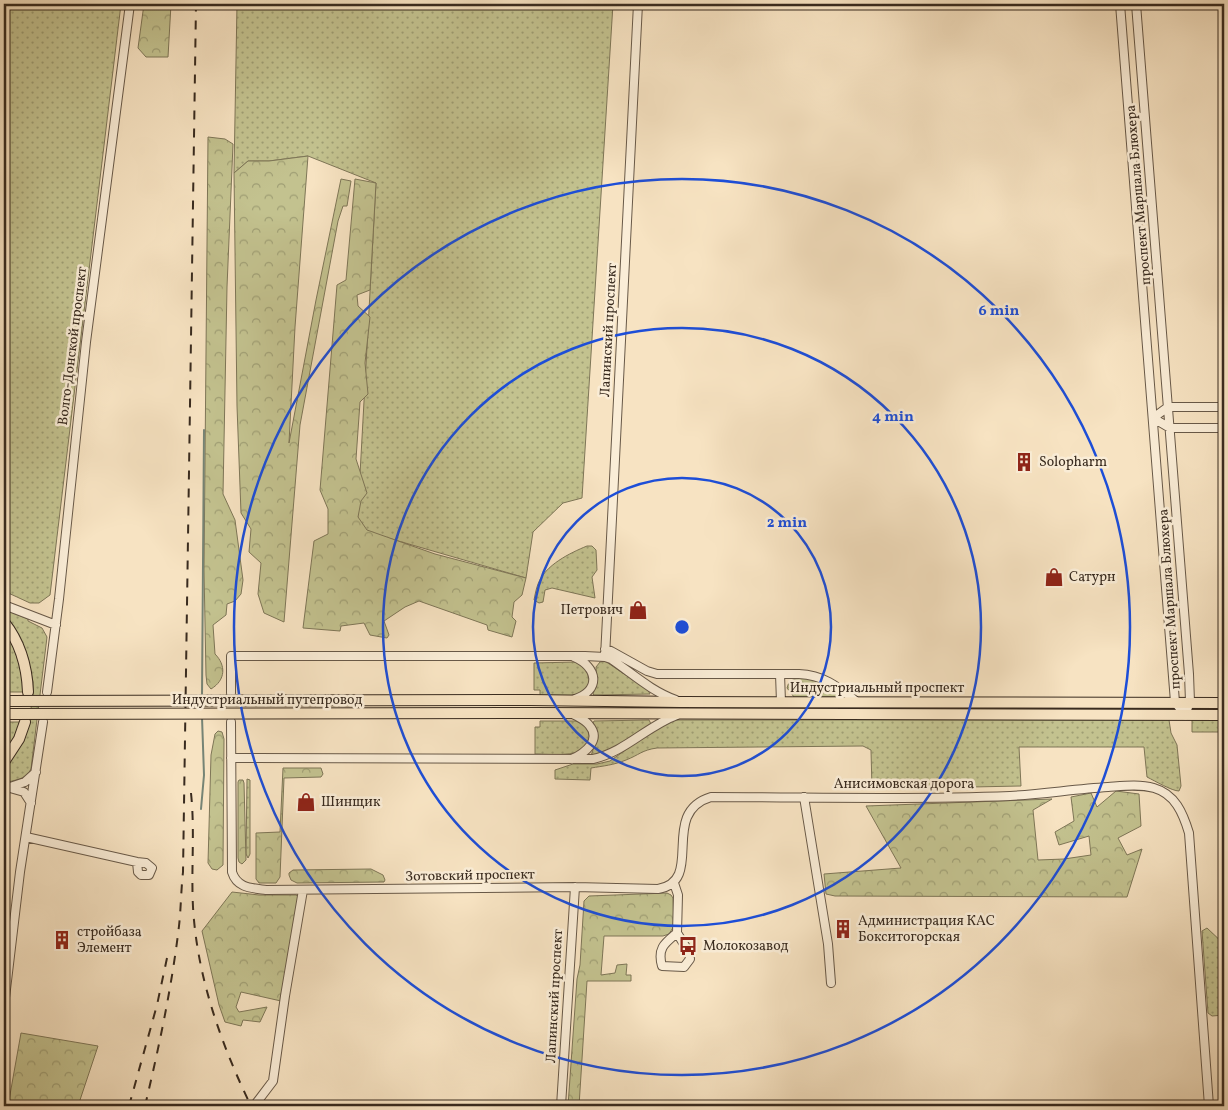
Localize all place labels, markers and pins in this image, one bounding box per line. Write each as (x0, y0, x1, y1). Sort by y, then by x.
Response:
building icon: Solopharm (1013, 451, 1035, 473)
place label: Solopharm (1039, 453, 1107, 472)
shop icon: Сатурн (1043, 566, 1065, 588)
place label: Сатурн (1069, 568, 1116, 587)
shop icon: Петрович (627, 599, 649, 621)
place label: Петрович (560, 601, 623, 620)
centre of rings (673, 618, 691, 636)
shop icon: Шинщик (295, 791, 317, 813)
place label: Шинщик (321, 793, 381, 812)
place label: Администрация КАС Бокситогорская (858, 912, 995, 947)
building icon: Администрация КАС Бокситогорская (832, 918, 854, 940)
place label: стройбаза Элемент (77, 923, 142, 958)
building icon: стройбаза Элемент (51, 929, 73, 951)
bus stop icon: Молокозавод (677, 935, 699, 957)
place label: Молокозавод (703, 937, 789, 956)

